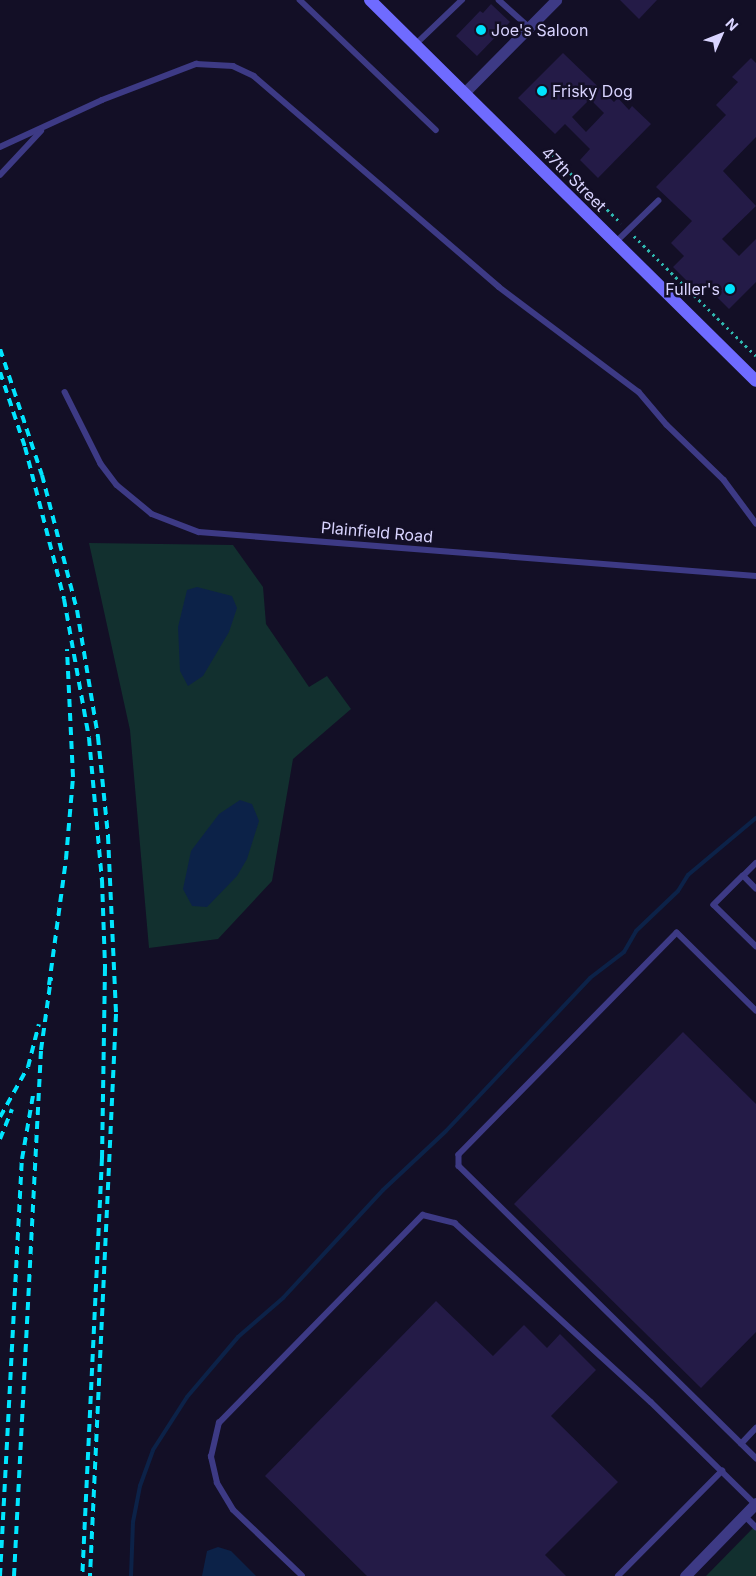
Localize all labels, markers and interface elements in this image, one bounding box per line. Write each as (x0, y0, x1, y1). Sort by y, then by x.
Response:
north arrow (696, 10, 746, 60)
text: N (722, 14, 742, 34)
place label: Joe's Saloon (491, 20, 588, 40)
marker: Joe's Saloon (475, 24, 487, 36)
place label: Frisky Dog (552, 81, 633, 101)
marker: Frisky Dog (536, 85, 548, 97)
street label: 47th Street (538, 143, 610, 215)
place label: Fuller's (665, 279, 720, 299)
marker: Fuller's (724, 283, 736, 295)
street label: Plainfield Road (320, 518, 434, 546)

